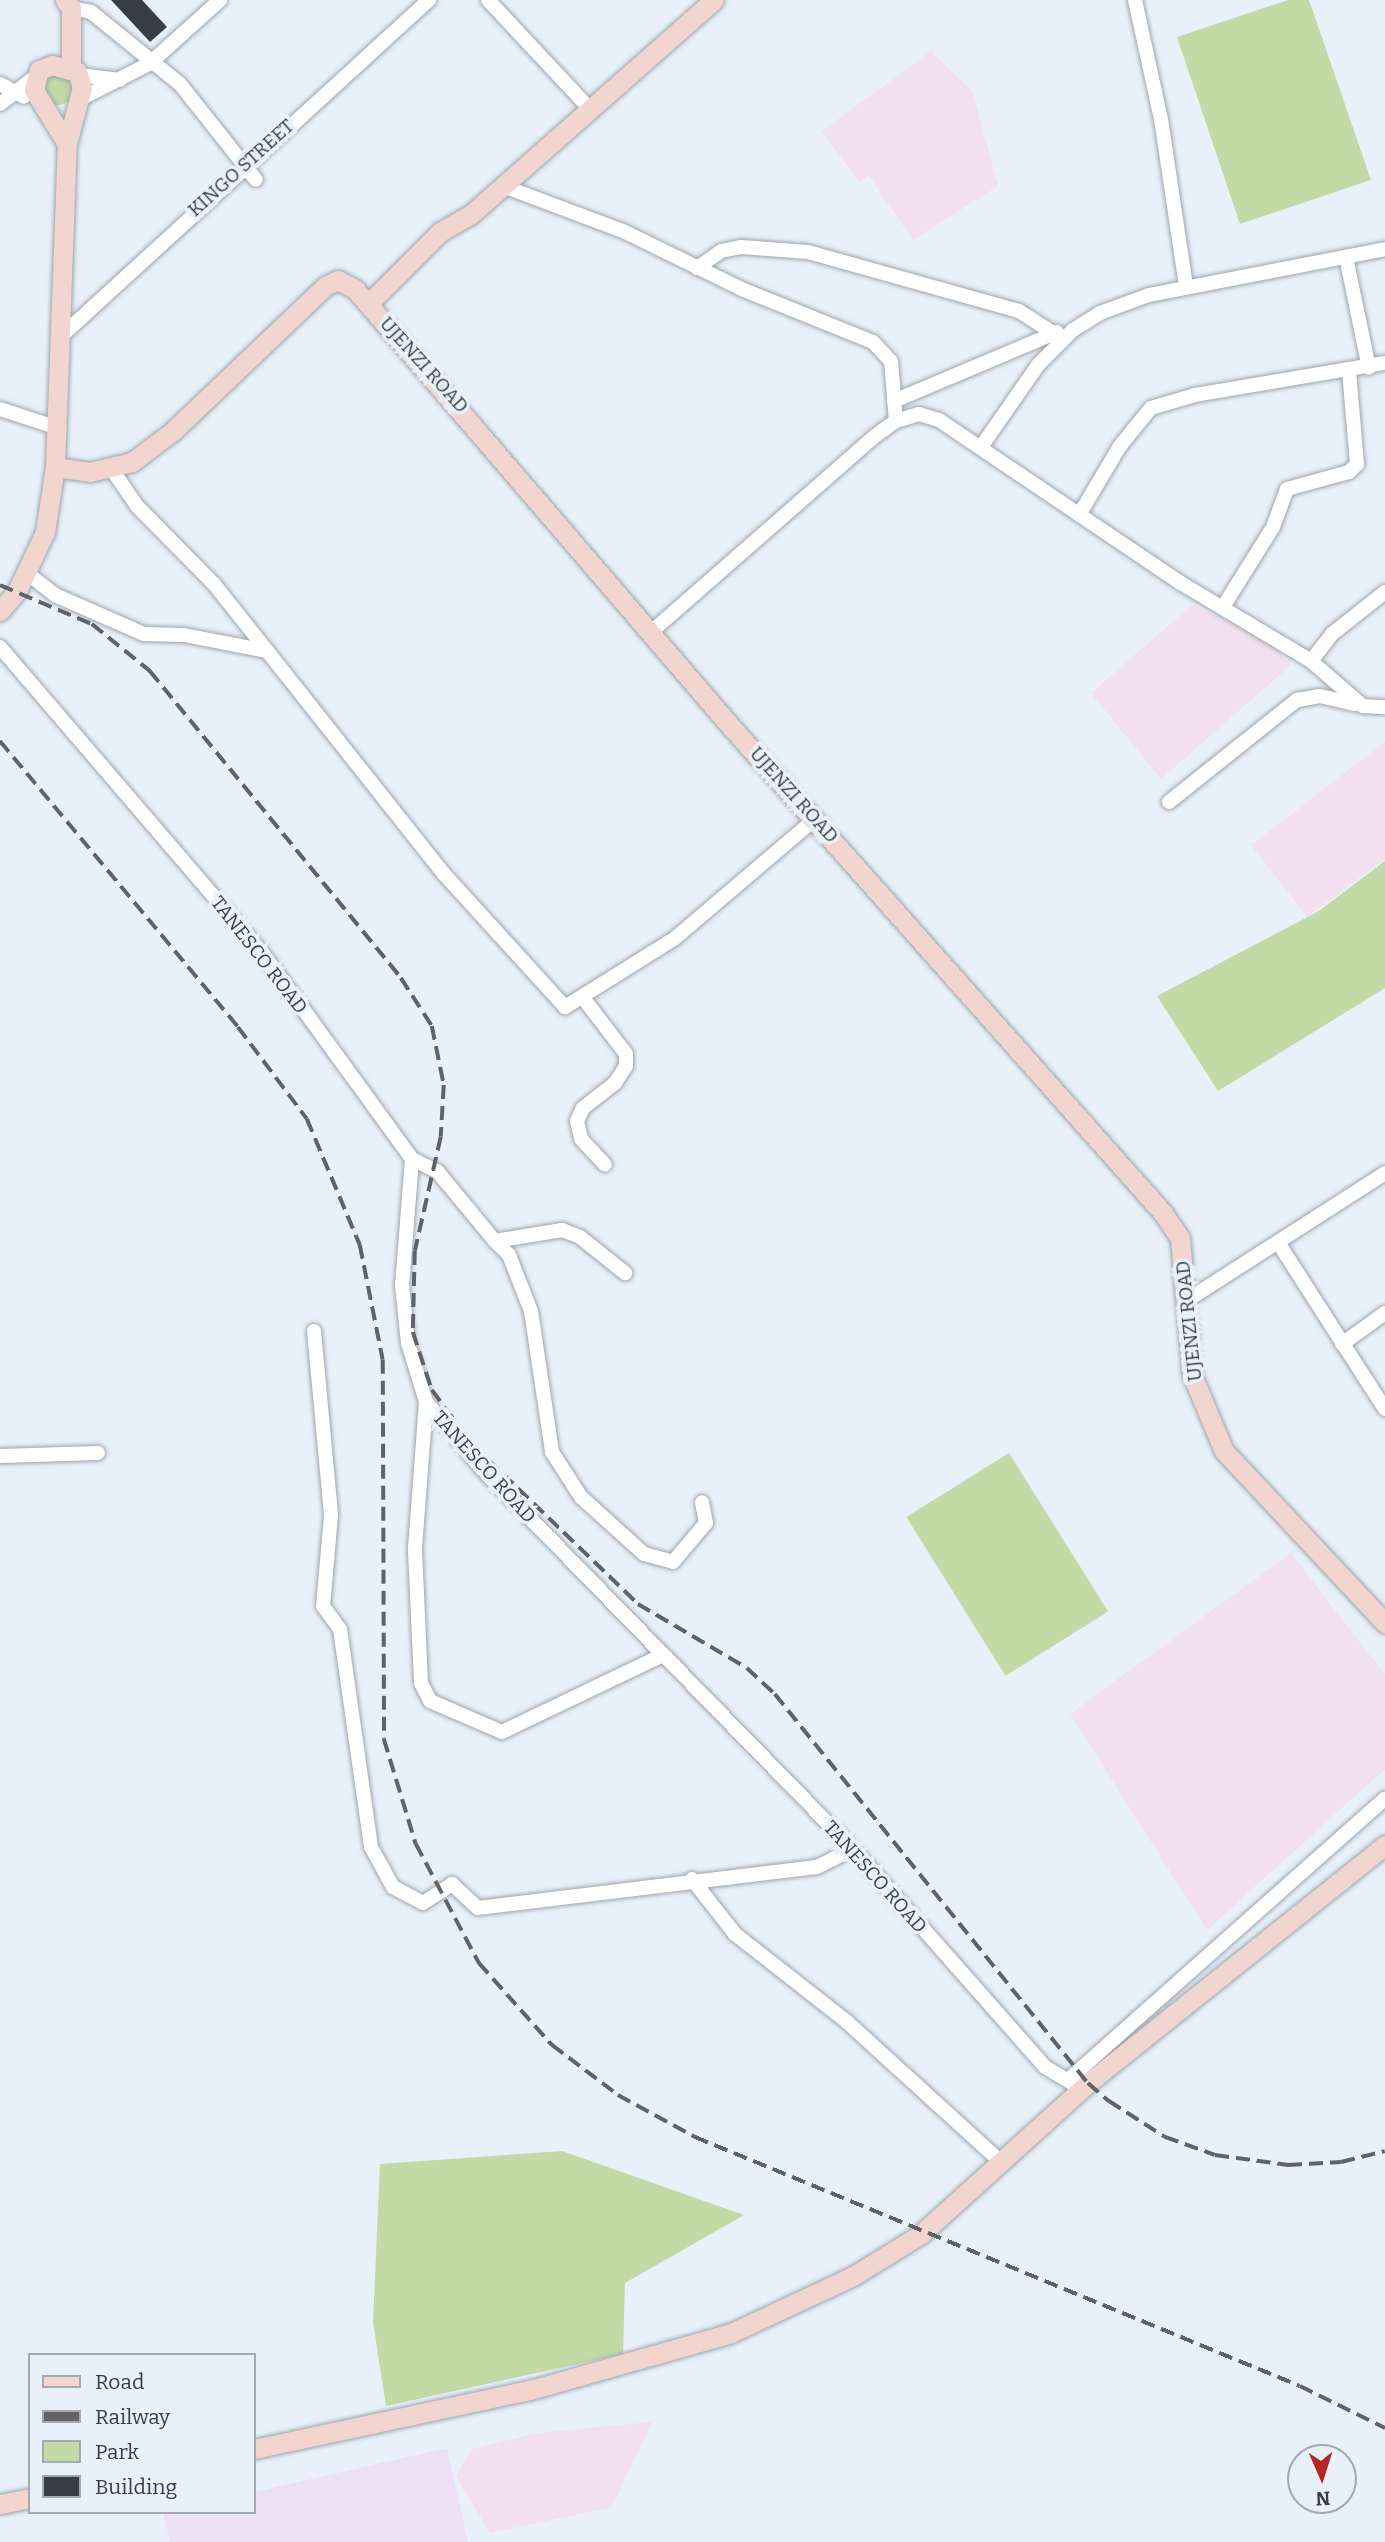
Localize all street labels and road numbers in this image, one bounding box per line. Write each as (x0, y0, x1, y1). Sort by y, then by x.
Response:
street label: KINGO STREET (183, 115, 299, 221)
street label: UJENZI ROAD (375, 312, 473, 418)
street label: UJENZI ROAD (745, 742, 843, 848)
street label: TANESCO ROAD (206, 892, 312, 1018)
street label: UJENZI ROAD (1171, 1260, 1207, 1382)
street label: TANESCO ROAD (428, 1406, 540, 1528)
street label: TANESCO ROAD (819, 1816, 931, 1938)

